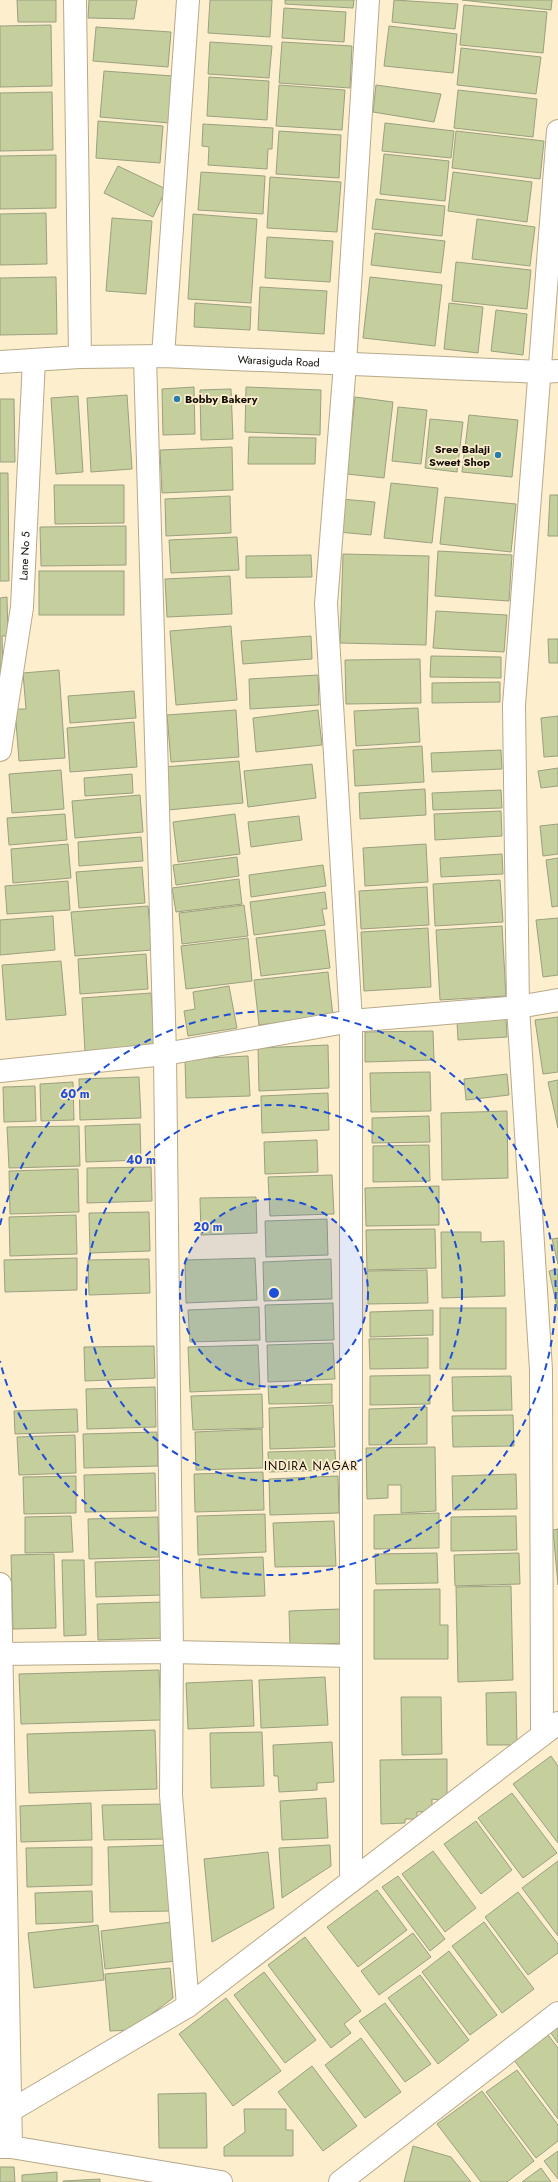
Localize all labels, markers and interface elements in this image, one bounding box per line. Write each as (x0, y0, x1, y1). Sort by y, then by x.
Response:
street label: Warasiguda Road (237, 351, 320, 371)
place label: Bobby Bakery (185, 391, 258, 407)
marker: Bobby Bakery (172, 394, 182, 404)
place label: Sree Balaji Sweet Shop (429, 441, 490, 470)
marker: Sree Balaji Sweet Shop (493, 450, 503, 460)
street label: Lane No 5 (15, 531, 34, 581)
text: 60 m (60, 1085, 90, 1103)
text: 40 m (126, 1151, 156, 1169)
text: 20 m (193, 1218, 223, 1236)
centre of rings (267, 1286, 281, 1300)
district label: INDIRA NAGAR (264, 1457, 358, 1475)

